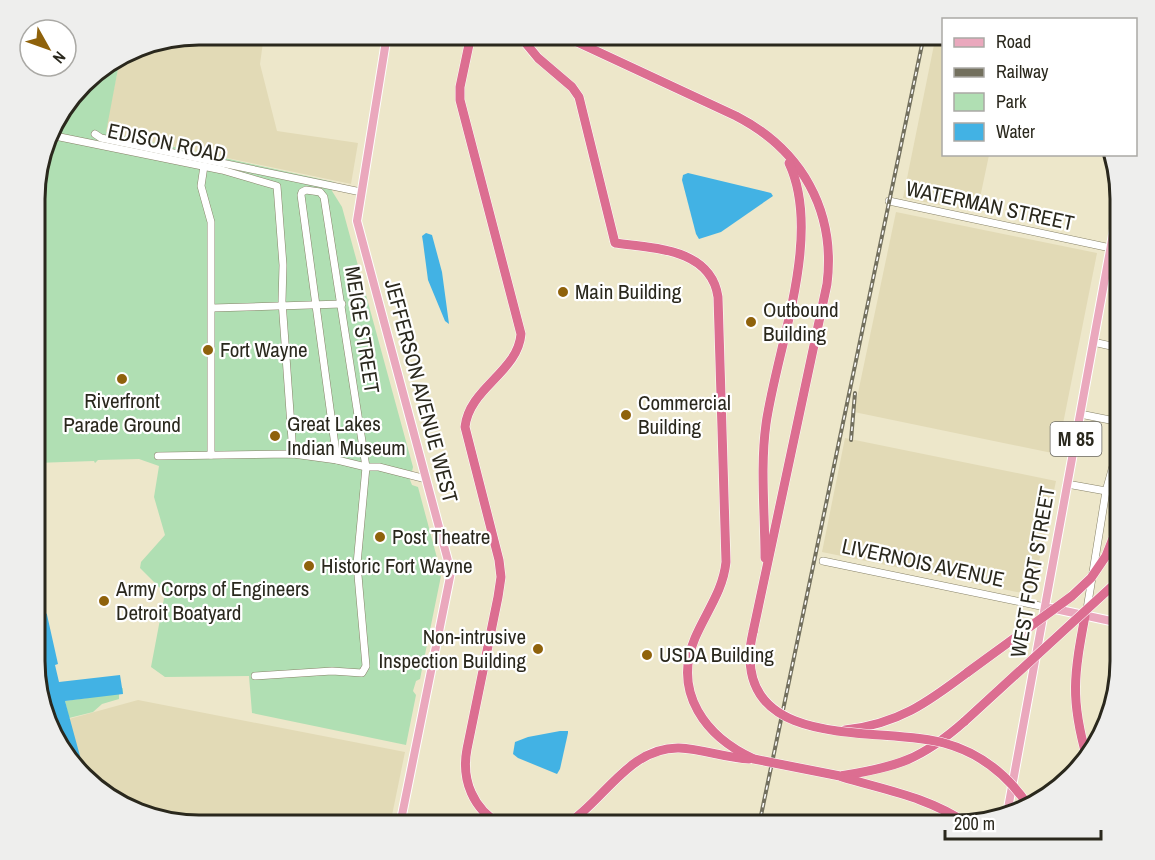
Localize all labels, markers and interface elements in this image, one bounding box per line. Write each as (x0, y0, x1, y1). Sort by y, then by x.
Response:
north arrow (18, 18, 78, 78)
legend (942, 18, 1137, 156)
text: Road (996, 29, 1031, 54)
text: N (48, 47, 71, 68)
text: Railway (996, 59, 1049, 84)
text: Park (996, 89, 1027, 114)
street label: EDISON ROAD (105, 116, 229, 169)
text: Water (996, 119, 1035, 144)
street label: WATERMAN STREET (903, 174, 1077, 238)
street label: MEIGE STREET (338, 264, 387, 396)
street label: JEFFERSON AVENUE WEST (378, 276, 465, 506)
place label: Main Building (575, 277, 682, 306)
marker: Main Building (556, 285, 570, 299)
place label: Outbound Building (763, 295, 839, 348)
marker: Outbound Building (744, 315, 758, 329)
place label: Fort Wayne (220, 335, 308, 364)
marker: Fort Wayne (201, 343, 215, 357)
marker: Riverfront Parade Ground (115, 372, 129, 386)
place label: Riverfront Parade Ground (63, 386, 181, 439)
place label: Commercial Building (638, 388, 731, 441)
marker: Commercial Building (619, 408, 633, 422)
place label: Great Lakes Indian Museum (287, 409, 406, 462)
road number: M 85 (1050, 422, 1102, 456)
marker: Great Lakes Indian Museum (268, 429, 282, 443)
street label: WEST FORT STREET (1003, 484, 1062, 660)
place label: Post Theatre (392, 522, 490, 551)
marker: Post Theatre (373, 530, 387, 544)
street label: LIVERNOIS AVENUE (839, 531, 1007, 594)
place label: Historic Fort Wayne (321, 551, 473, 580)
marker: Historic Fort Wayne (302, 559, 316, 573)
place label: Army Corps of Engineers Detroit Boatyard (115, 574, 309, 627)
marker: Army Corps of Engineers Detroit Boatyard (97, 594, 111, 608)
place label: Non-intrusive Inspection Building (379, 622, 526, 675)
place label: USDA Building (659, 640, 774, 669)
marker: Non-intrusive Inspection Building (531, 642, 545, 656)
marker: USDA Building (640, 648, 654, 662)
scale bar (945, 803, 1101, 841)
text: 200 m (954, 811, 995, 836)

